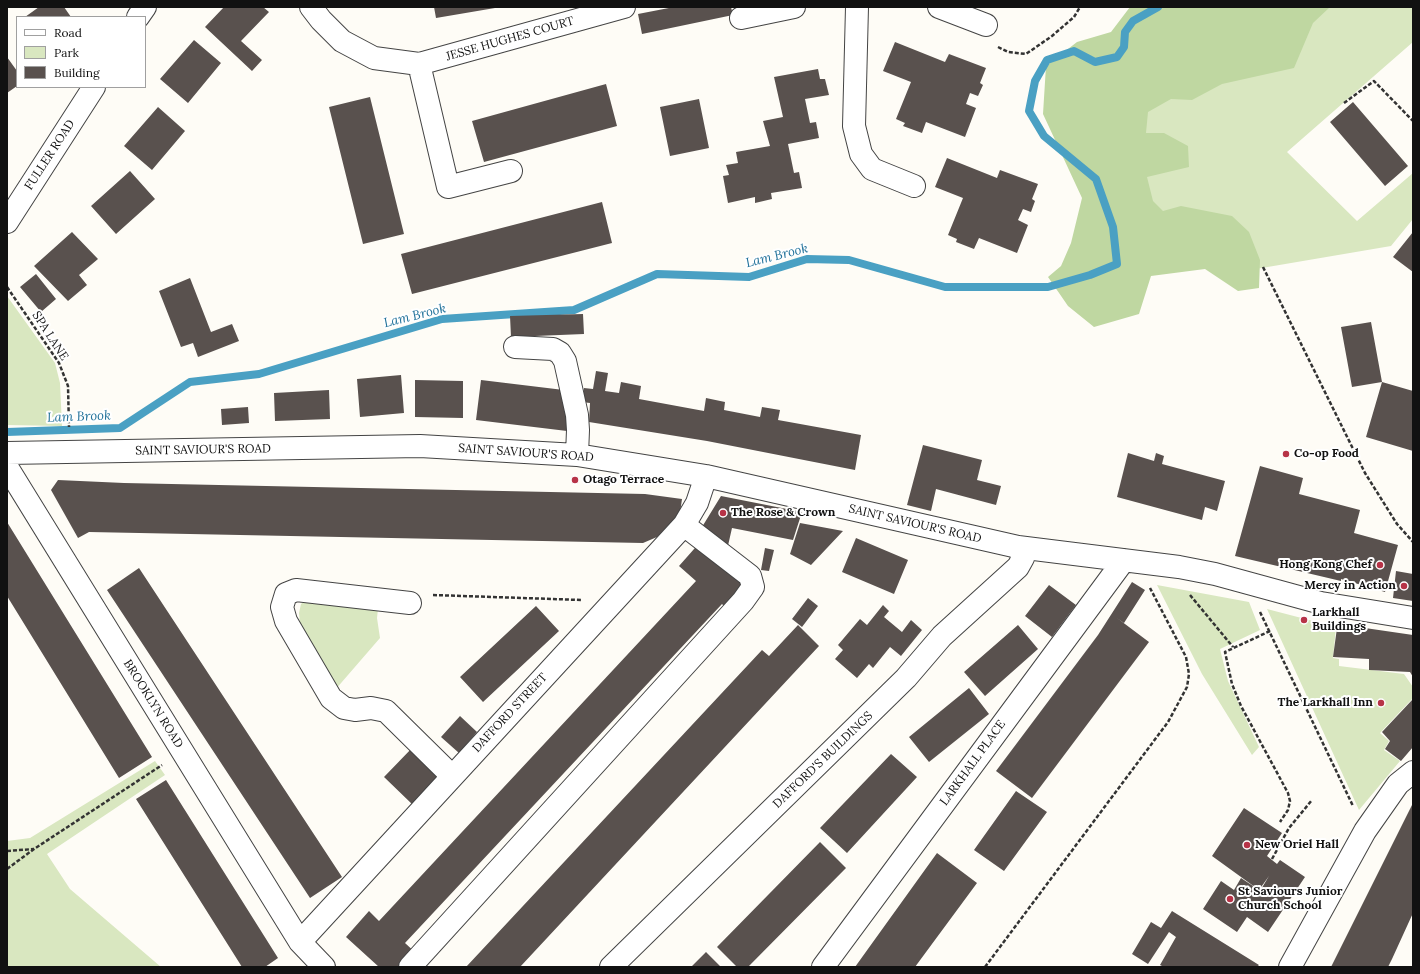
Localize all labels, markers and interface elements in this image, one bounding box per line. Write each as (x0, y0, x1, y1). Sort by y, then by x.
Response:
street label: JESSE HUGHES COURT (444, 14, 576, 64)
legend (16, 16, 146, 88)
text: Road (54, 25, 82, 40)
text: Park (54, 45, 79, 60)
text: Building (54, 65, 100, 80)
street label: FULLER ROAD (22, 117, 78, 193)
water label: Lam Brook (744, 241, 810, 271)
water label: Lam Brook (382, 301, 448, 331)
street label: SPA LANE (29, 309, 71, 363)
water label: Lam Brook (47, 408, 111, 426)
street label: SAINT SAVIOUR'S ROAD (458, 441, 594, 465)
street label: SAINT SAVIOUR'S ROAD (135, 442, 271, 458)
place label: Co-op Food (1294, 447, 1359, 461)
marker: Co-op Food (1281, 449, 1291, 459)
place label: Otago Terrace (583, 473, 664, 487)
marker: Otago Terrace (570, 475, 580, 485)
street label: SAINT SAVIOUR'S ROAD (847, 502, 983, 546)
place label: The Rose & Crown (731, 506, 835, 520)
marker: The Rose & Crown (718, 508, 728, 518)
place label: Hong Kong Chef (1279, 558, 1372, 572)
marker: Hong Kong Chef (1375, 560, 1385, 570)
place label: Mercy in Action (1304, 579, 1396, 593)
marker: Mercy in Action (1399, 581, 1409, 591)
place label: Larkhall Buildings (1312, 606, 1366, 634)
marker: Larkhall Buildings (1299, 615, 1309, 625)
street label: BROOKLYN ROAD (120, 657, 186, 751)
street label: DAFFORD STREET (470, 670, 550, 756)
place label: The Larkhall Inn (1278, 696, 1373, 710)
marker: The Larkhall Inn (1376, 698, 1386, 708)
street label: DAFFORD'S BUILDINGS (770, 709, 876, 811)
street label: LARKHALL PLACE (937, 718, 1009, 808)
place label: New Oriel Hall (1255, 838, 1339, 852)
marker: New Oriel Hall (1242, 840, 1252, 850)
place label: St Saviours Junior Church School (1238, 885, 1343, 913)
marker: St Saviours Junior Church School (1225, 894, 1235, 904)

